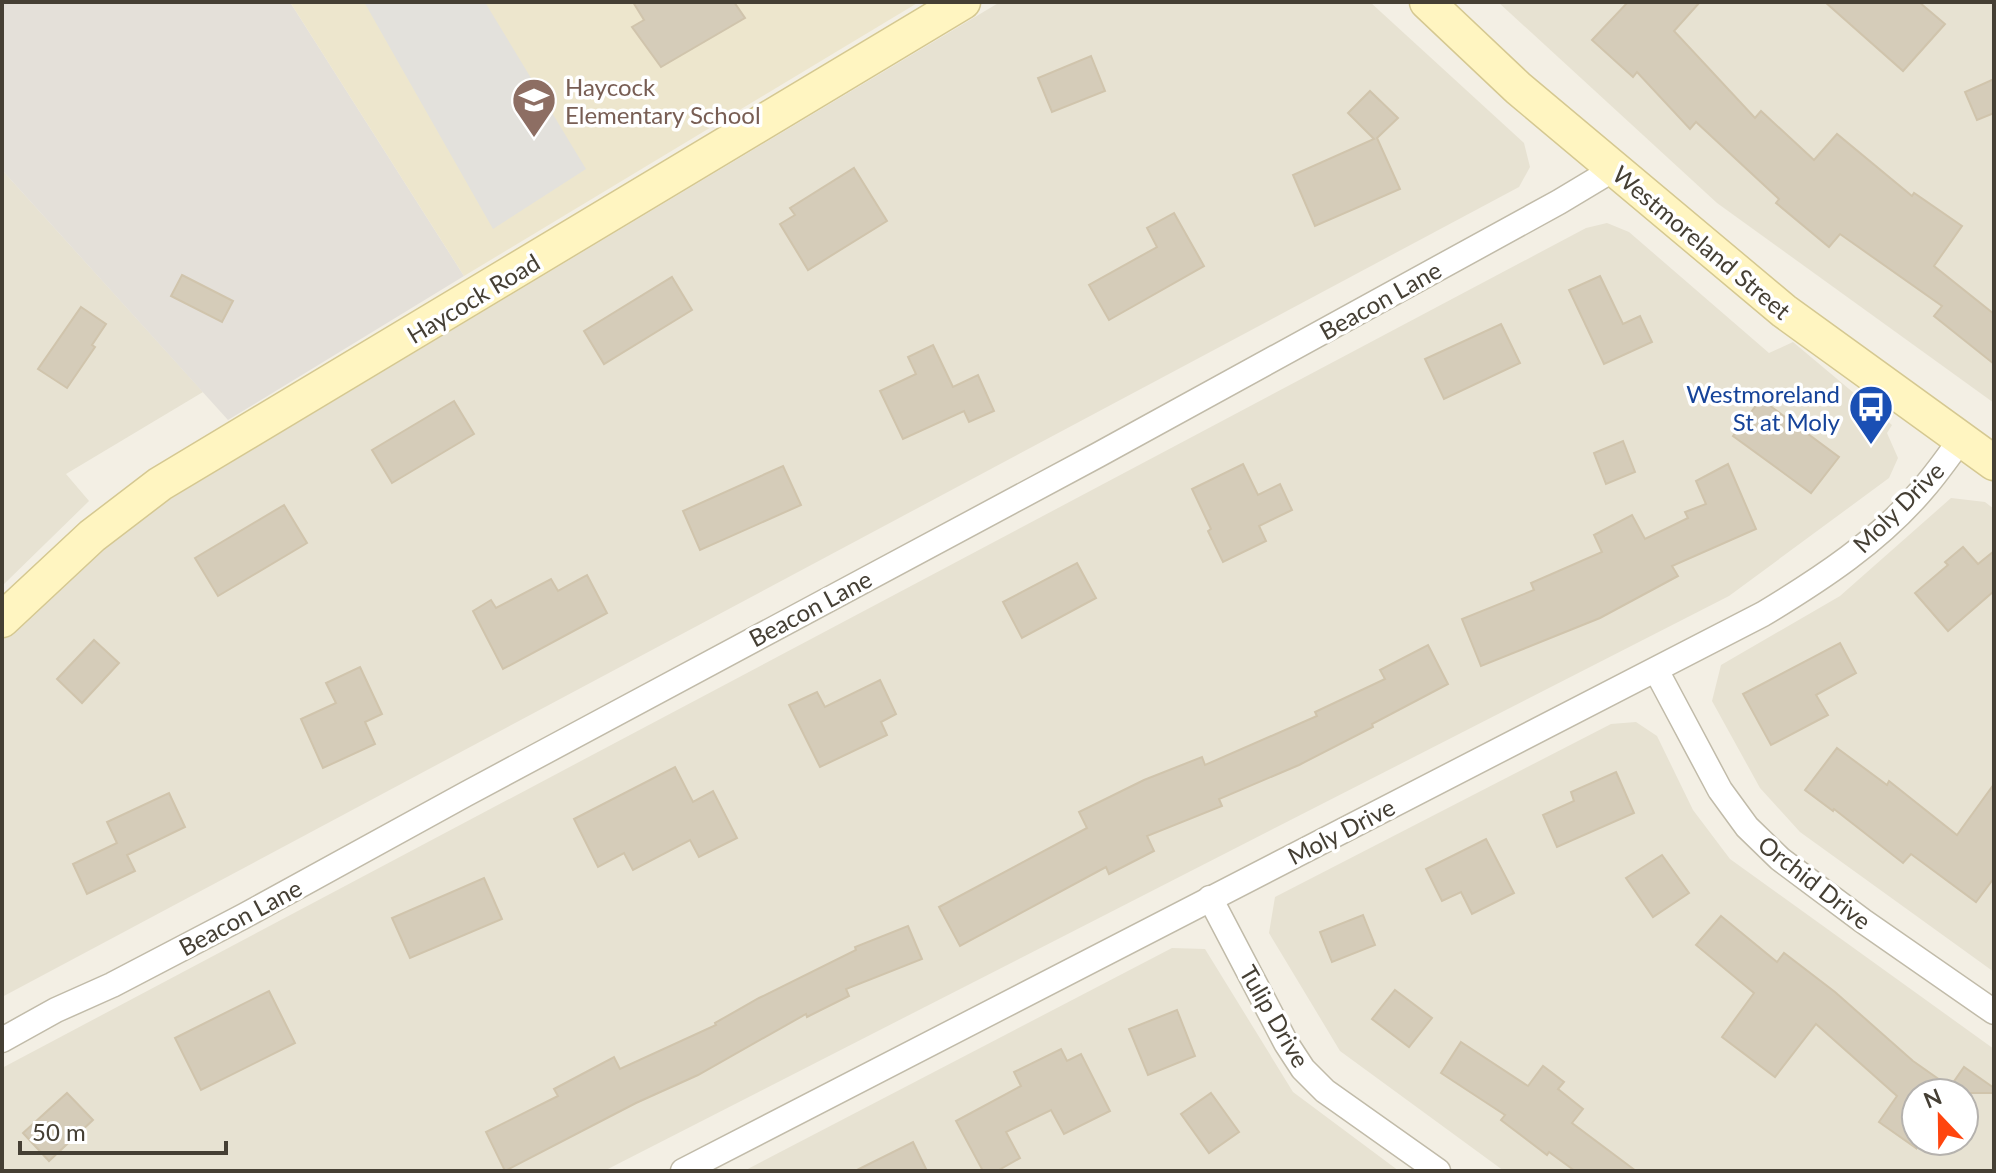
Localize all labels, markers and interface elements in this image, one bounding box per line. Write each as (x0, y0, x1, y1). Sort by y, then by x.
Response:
place label: Haycock Elementary School (565, 72, 761, 129)
school or university icon: Haycock Elementary School (510, 76, 558, 139)
street label: Westmoreland Street (1607, 159, 1797, 325)
street label: Haycock Road (401, 247, 545, 349)
street label: Beacon Lane (1314, 255, 1446, 345)
place label: Westmoreland St at Moly (1686, 379, 1841, 436)
bus stop icon: Westmoreland St at Moly (1847, 383, 1895, 446)
street label: Moly Drive (1847, 456, 1949, 558)
street label: Beacon Lane (744, 564, 876, 652)
street label: Moly Drive (1283, 792, 1399, 870)
street label: Orchid Drive (1753, 829, 1877, 935)
street label: Beacon Lane (174, 873, 306, 961)
street label: Tulip Drive (1234, 960, 1316, 1072)
north arrow (1900, 1077, 1980, 1157)
text: N (1919, 1082, 1945, 1114)
scale bar (20, 1105, 226, 1155)
text: 50 m (32, 1117, 86, 1146)

